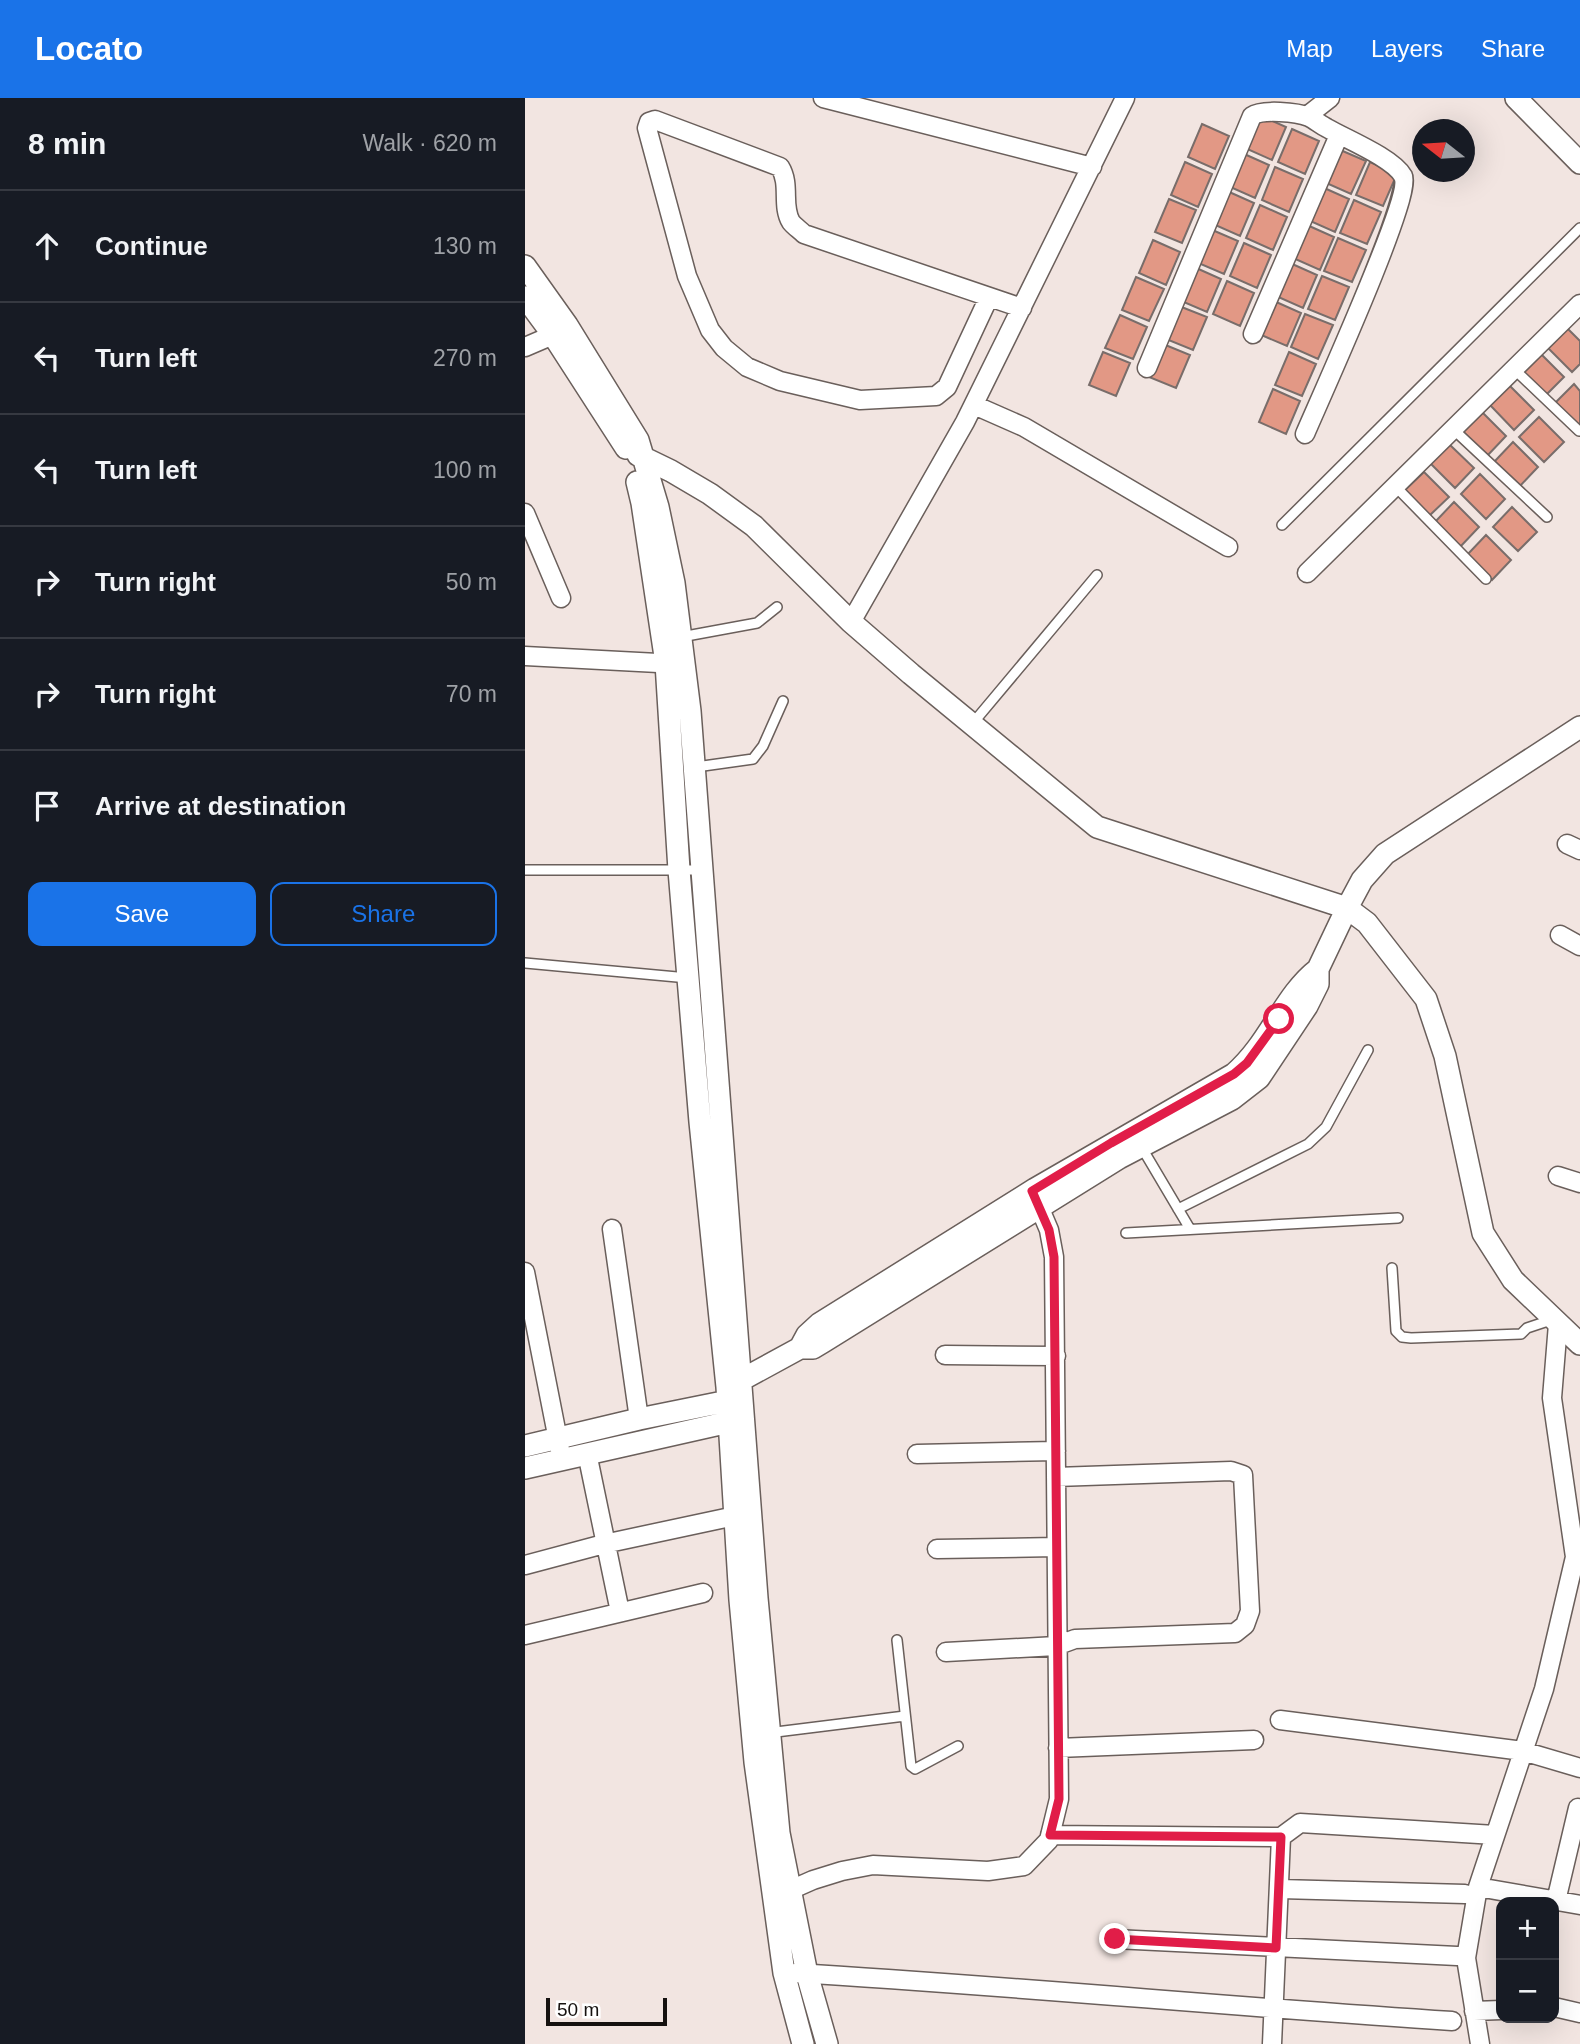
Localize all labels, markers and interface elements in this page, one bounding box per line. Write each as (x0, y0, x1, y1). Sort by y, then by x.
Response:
text: Locato (35, 30, 143, 67)
text: Map (1286, 35, 1333, 62)
text: Layers (1371, 35, 1443, 62)
text: Share (1481, 35, 1545, 62)
north arrow (1412, 119, 1475, 182)
text: 8 min (28, 127, 106, 160)
text: Walk · 620 m (362, 130, 497, 156)
icon: ahead (28, 227, 66, 265)
text: Continue (95, 231, 208, 261)
text: 130 m (433, 233, 497, 259)
icon: left (28, 339, 66, 377)
text: Turn left (95, 343, 197, 373)
text: 270 m (433, 345, 497, 371)
icon: left (28, 451, 66, 489)
text: Turn left (95, 455, 197, 485)
text: 100 m (433, 457, 497, 483)
icon: right (28, 563, 66, 601)
text: Turn right (95, 567, 216, 597)
text: 50 m (446, 569, 497, 595)
icon: right (28, 675, 66, 713)
text: Turn right (95, 679, 216, 709)
text: 70 m (446, 681, 497, 707)
icon: arrive (28, 787, 66, 825)
text: Arrive at destination (95, 791, 346, 821)
button: Save (28, 882, 256, 946)
button: Share (270, 882, 497, 946)
route start (1263, 1003, 1294, 1034)
map controls (1496, 1897, 1559, 2023)
button: + (1496, 1897, 1559, 1960)
route end (1099, 1923, 1130, 1954)
button: − (1496, 1960, 1559, 2023)
scale bar (546, 1995, 667, 2027)
text: 50 m (557, 1999, 599, 2020)

